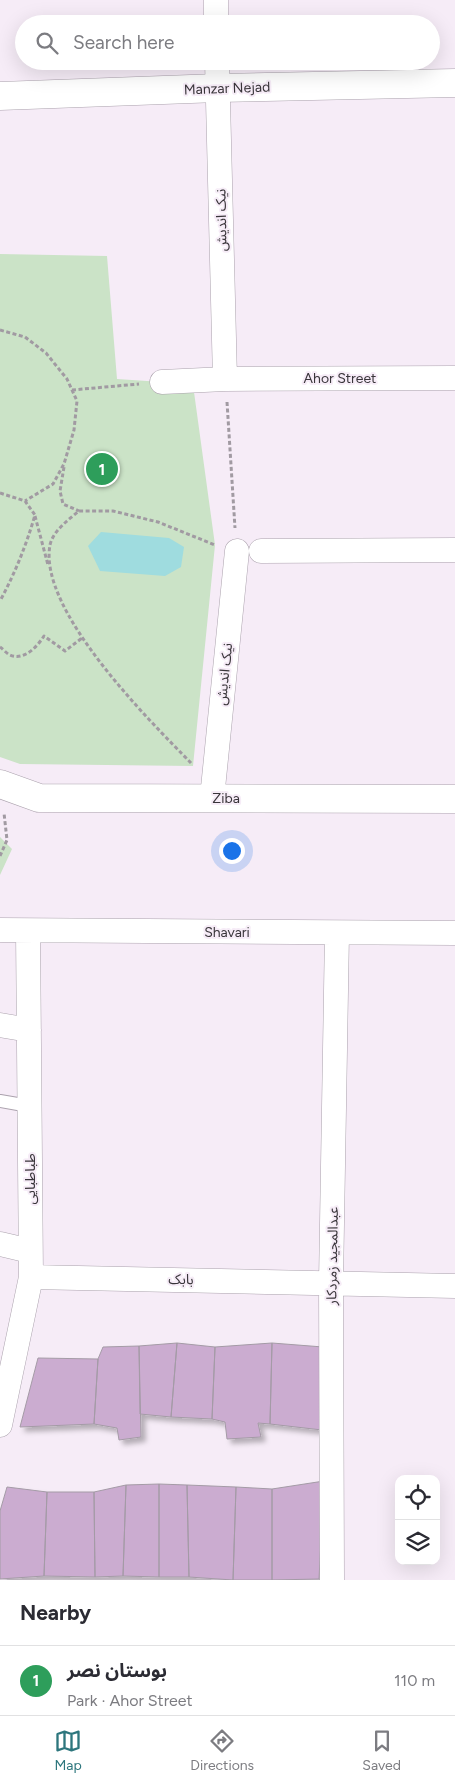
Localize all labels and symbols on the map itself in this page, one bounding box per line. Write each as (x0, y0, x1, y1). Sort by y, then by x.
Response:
street label: Manzar Nejad (183, 78, 271, 99)
street label: نیک اندیش (212, 188, 231, 251)
street label: Ahor Street (304, 370, 376, 387)
pin: 1 (86, 450, 118, 488)
street label: نیک اندیش (213, 642, 236, 706)
street label: Ziba (212, 790, 240, 807)
your location (219, 838, 245, 864)
street label: Shavari (204, 924, 250, 941)
street label: طباطبایی (22, 1153, 39, 1205)
street label: عبدالمجید زمردکار (323, 1207, 342, 1306)
street label: بابک (168, 1271, 194, 1288)

